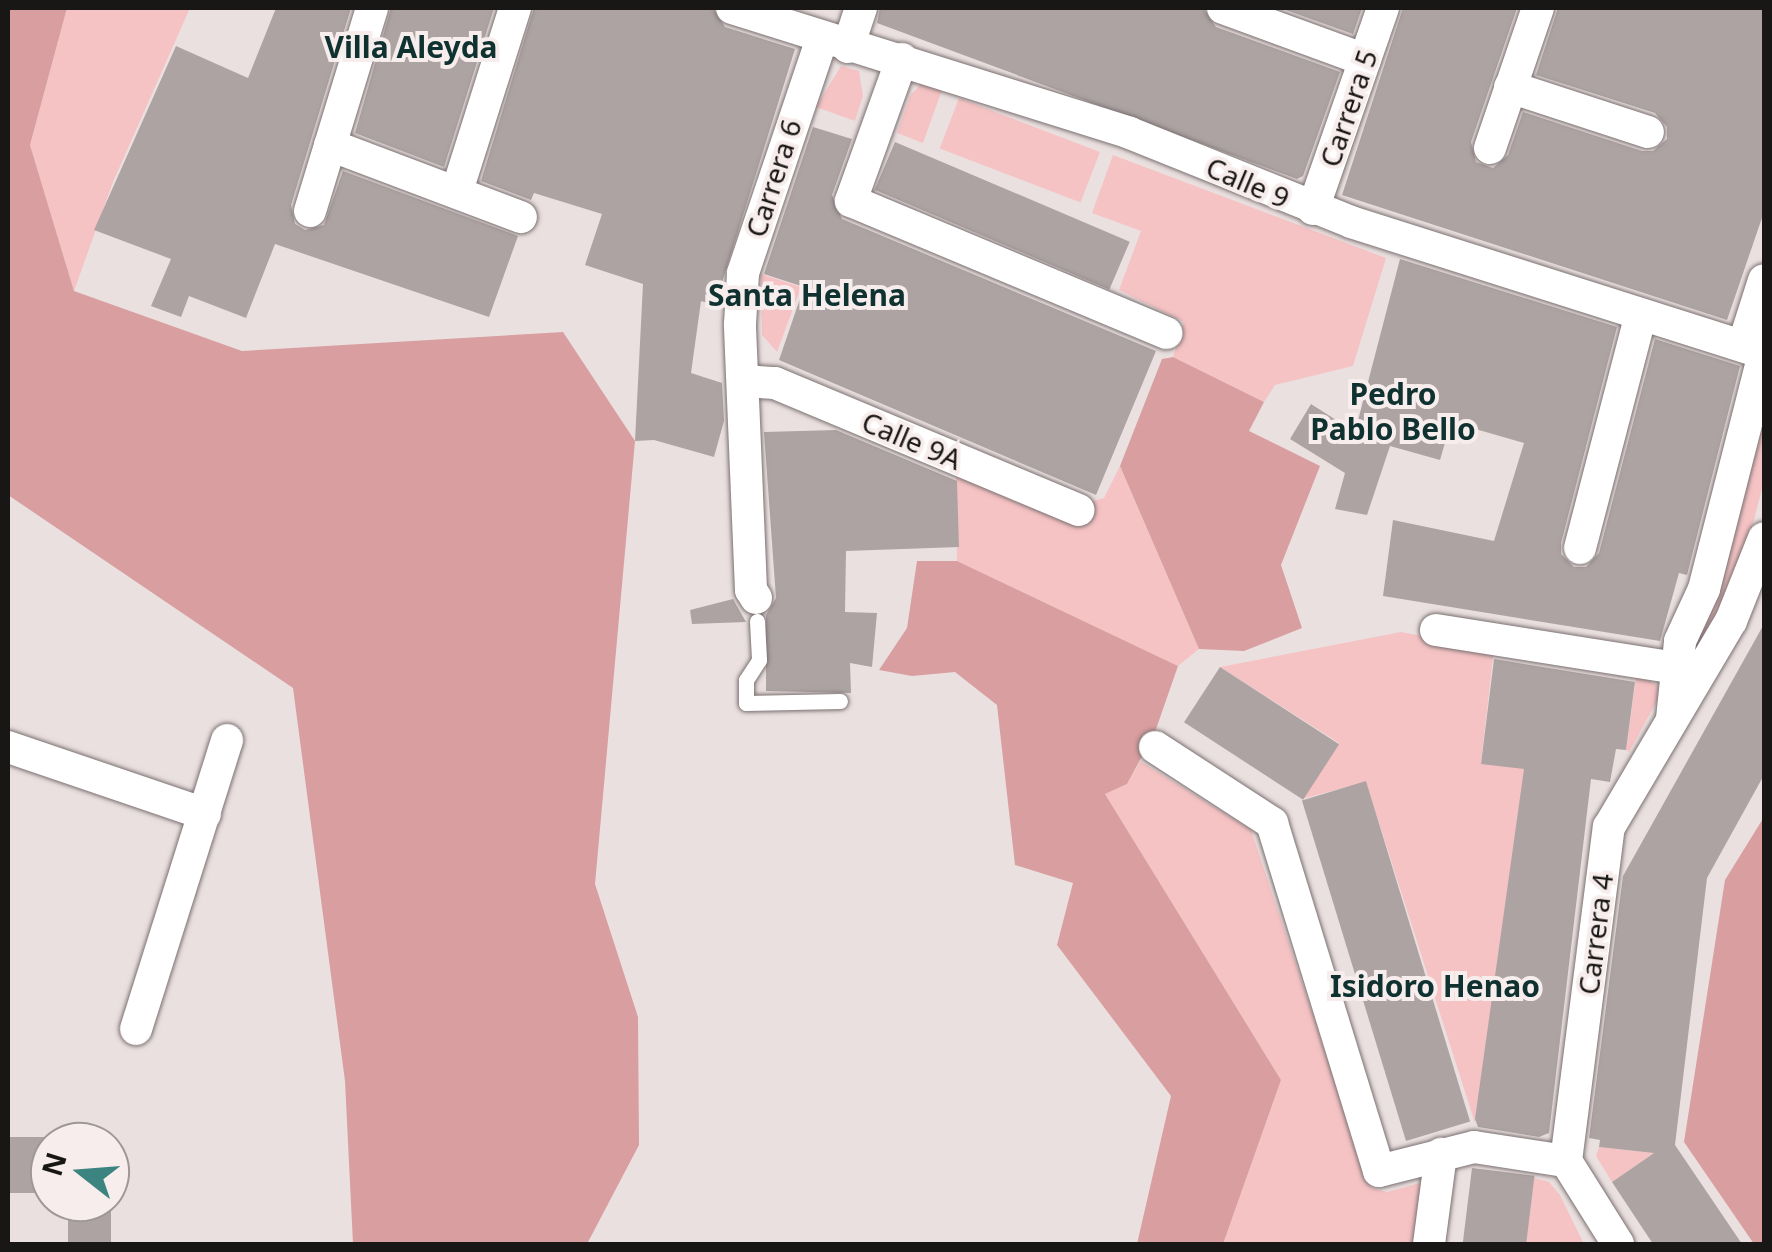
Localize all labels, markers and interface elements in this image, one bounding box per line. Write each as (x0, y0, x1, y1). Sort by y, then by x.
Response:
district label: Villa Aleyda (324, 29, 498, 65)
street label: Carrera 5 (1312, 45, 1384, 171)
street label: Carrera 6 (738, 115, 808, 241)
street label: Calle 9 (1201, 150, 1295, 214)
district label: Santa Helena (708, 277, 906, 313)
district label: Pedro Pablo Bello (1310, 376, 1476, 446)
street label: Calle 9A (857, 404, 967, 476)
street label: Carrera 4 (1571, 872, 1619, 996)
district label: Isidoro Henao (1330, 968, 1540, 1004)
north arrow (30, 1122, 130, 1222)
text: N (32, 1147, 75, 1180)

